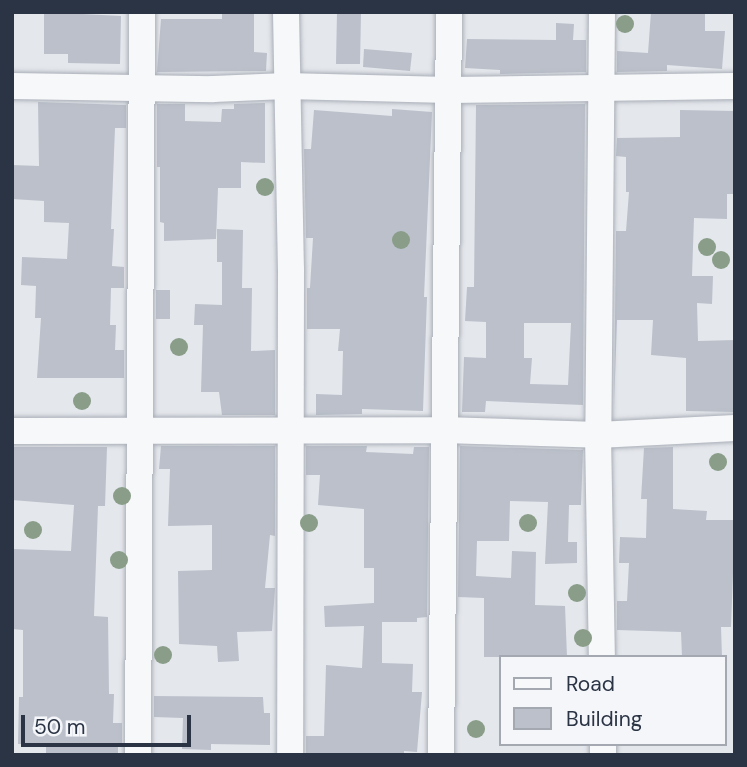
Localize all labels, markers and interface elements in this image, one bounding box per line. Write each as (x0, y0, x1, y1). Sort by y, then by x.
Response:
legend (498, 655, 726, 746)
text: Road (566, 670, 615, 698)
scale bar (24, 700, 194, 744)
text: Building (566, 705, 642, 733)
text: 50 m (34, 713, 85, 741)

